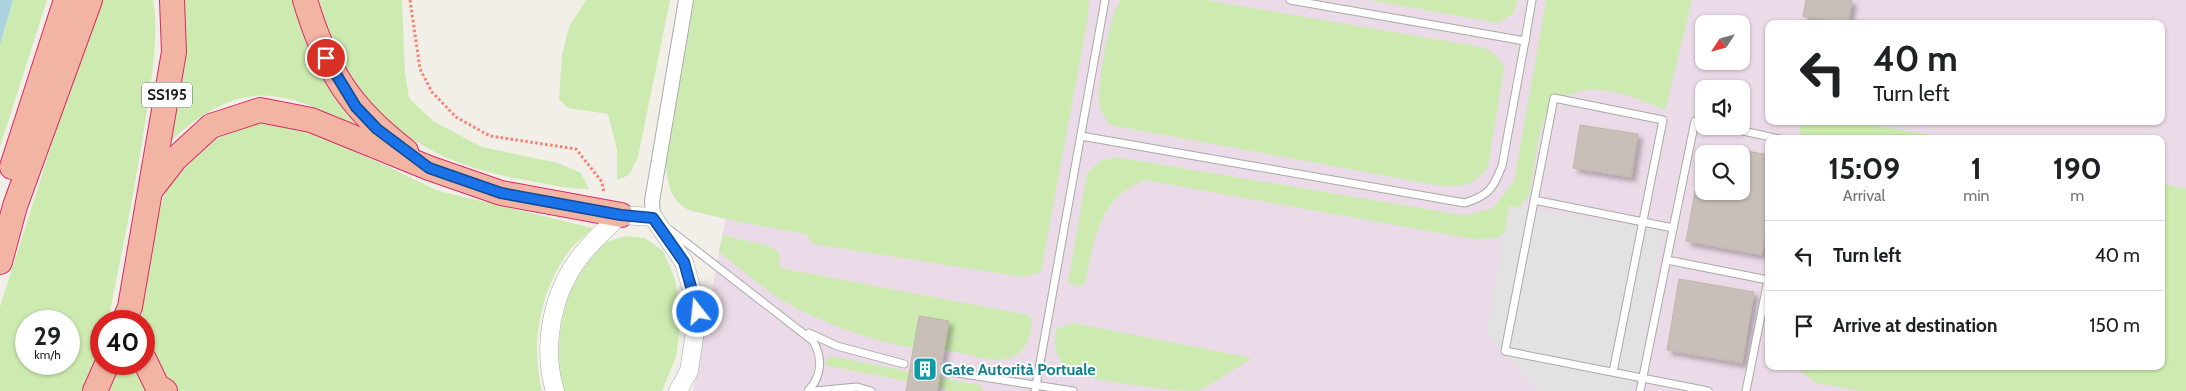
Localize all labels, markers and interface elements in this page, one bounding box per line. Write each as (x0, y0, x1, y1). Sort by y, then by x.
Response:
north arrow (1695, 15, 1750, 70)
map controls (1695, 15, 1750, 200)
pin (305, 37, 347, 79)
text: 40 m (1873, 37, 1958, 80)
icon: left (1790, 40, 1855, 105)
icon: arrive (312, 44, 340, 72)
button: sound (1695, 80, 1750, 135)
text: Turn left (1873, 80, 1950, 107)
road number: SS195 (142, 82, 192, 108)
button: search (1695, 145, 1750, 200)
text: 15:09 (1828, 150, 1900, 187)
text: 1 (1971, 150, 1982, 187)
text: 190 (2053, 150, 2102, 187)
text: Arrival (1843, 186, 1885, 205)
text: min (1963, 186, 1990, 205)
text: m (2070, 186, 2084, 205)
icon: left (1790, 242, 1818, 270)
text: Turn left (1833, 244, 1901, 267)
text: 40 m (2095, 244, 2140, 267)
position arrow (671, 285, 723, 337)
speed limit sign: 40 (90, 310, 155, 375)
icon: arrive (1790, 312, 1818, 340)
text: Arrive at destination (1833, 314, 1997, 337)
text: 150 m (2089, 314, 2140, 337)
text: 29 (34, 321, 61, 351)
text: km/h (34, 347, 61, 362)
building icon: Gate Autorità Portuale (912, 356, 938, 382)
place label: Gate Autorità Portuale (942, 360, 1096, 379)

